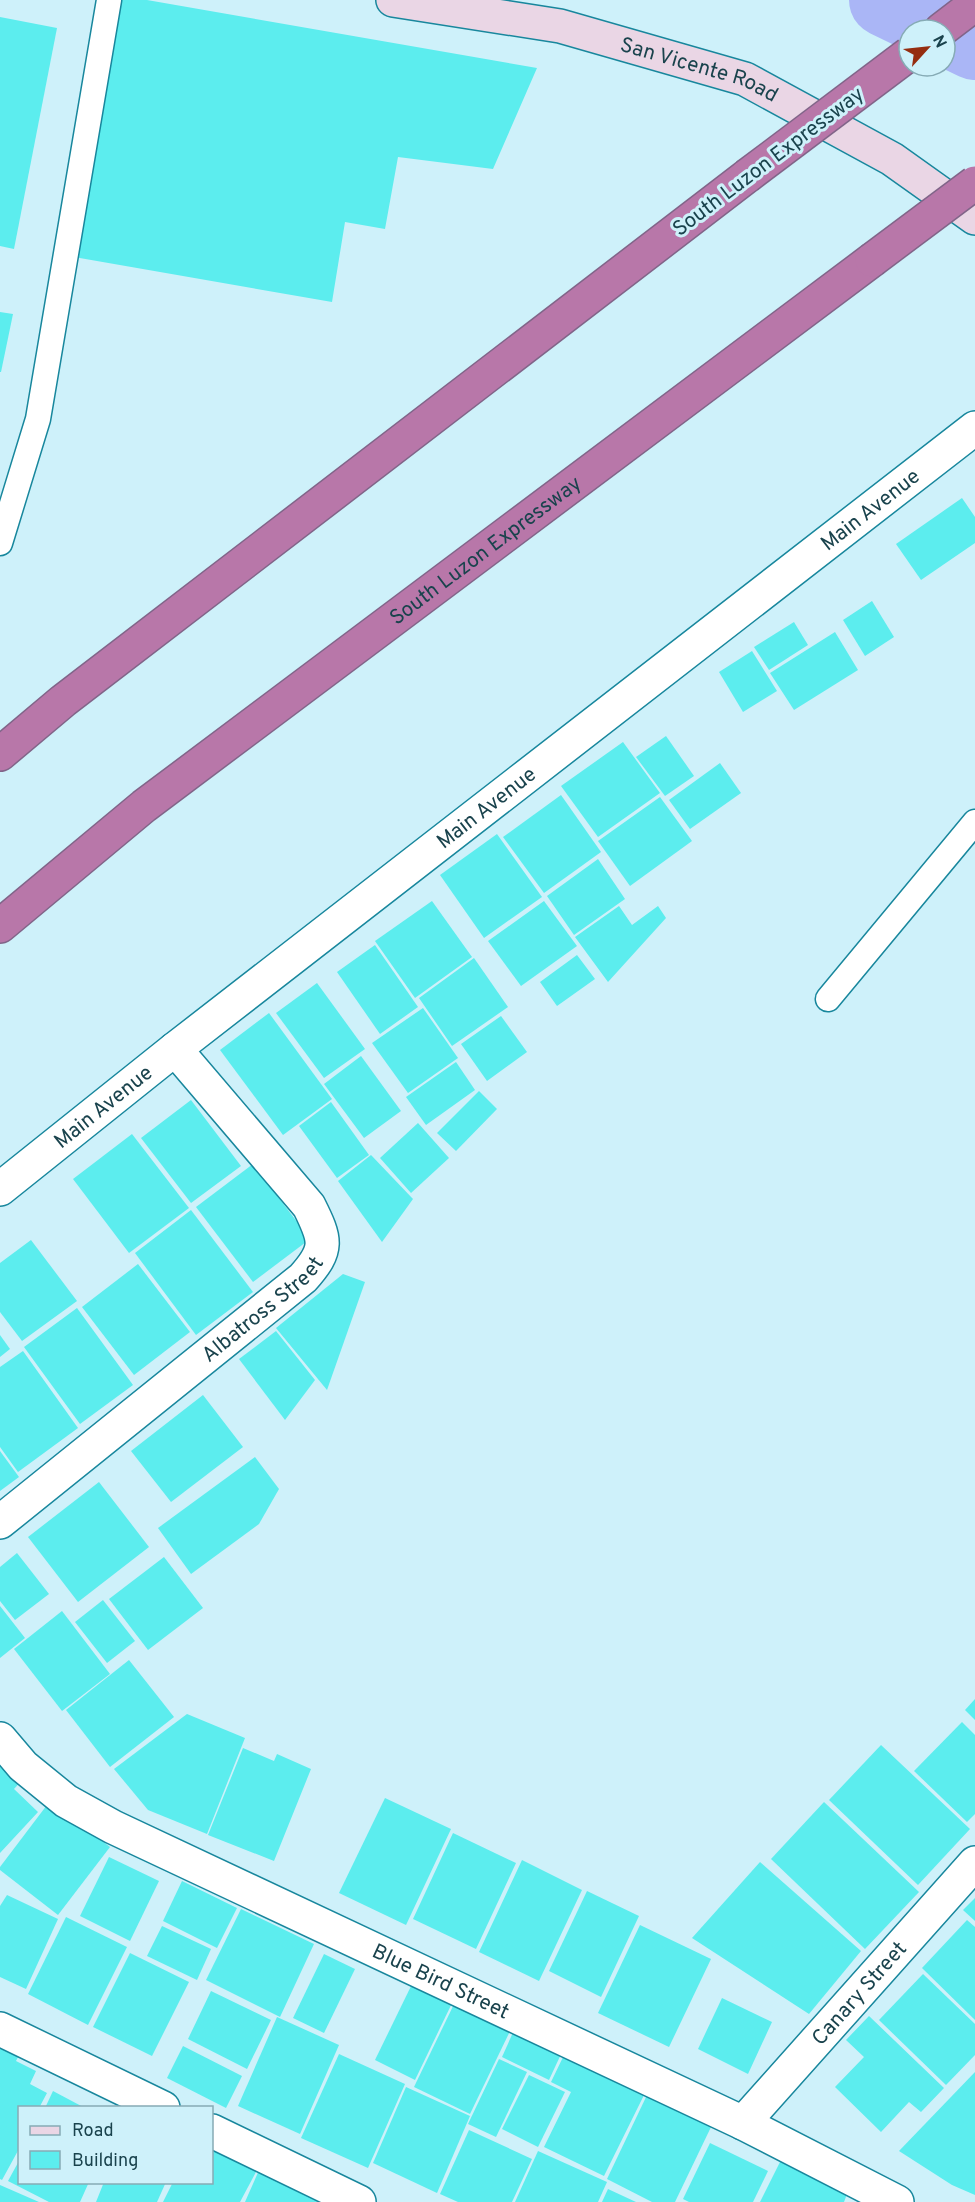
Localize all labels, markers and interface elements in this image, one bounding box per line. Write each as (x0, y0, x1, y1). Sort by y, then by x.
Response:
north arrow (897, 18, 957, 78)
street label: San Vicente Road (617, 32, 783, 109)
text: N (927, 32, 950, 52)
street label: South Luzon Expressway (668, 81, 870, 243)
street label: Main Avenue (816, 464, 926, 558)
street label: South Luzon Expressway (385, 471, 587, 632)
street label: Main Avenue (432, 762, 542, 856)
street label: Main Avenue (49, 1060, 159, 1155)
street label: Albatross Street (197, 1252, 331, 1369)
street label: Canary Street (806, 1937, 913, 2052)
street label: Blue Bird Street (367, 1939, 513, 2026)
legend (18, 2106, 213, 2184)
text: Road (72, 2120, 114, 2143)
text: Building (72, 2150, 138, 2173)

